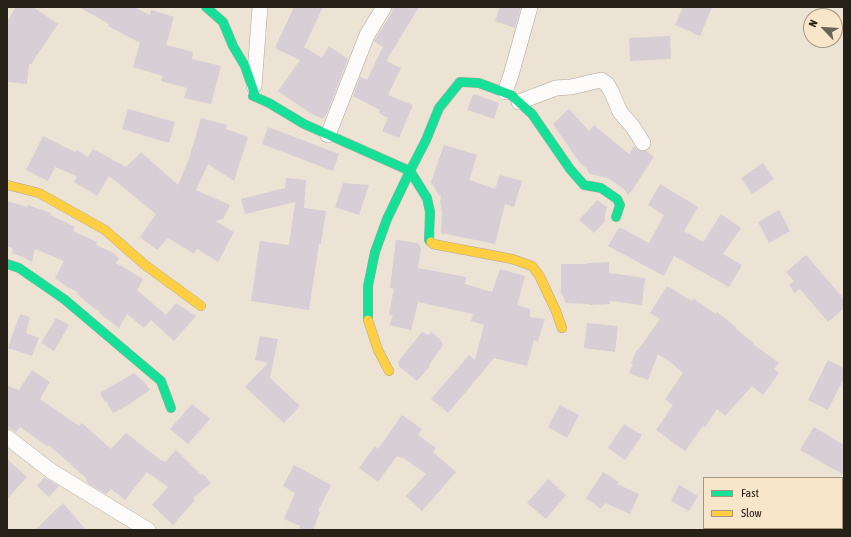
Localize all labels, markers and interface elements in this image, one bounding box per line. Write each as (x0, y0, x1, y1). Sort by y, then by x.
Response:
north arrow (803, 8, 843, 48)
text: N (806, 18, 820, 29)
legend (703, 477, 843, 529)
text: Fast (741, 486, 759, 500)
text: Slow (741, 506, 762, 520)

